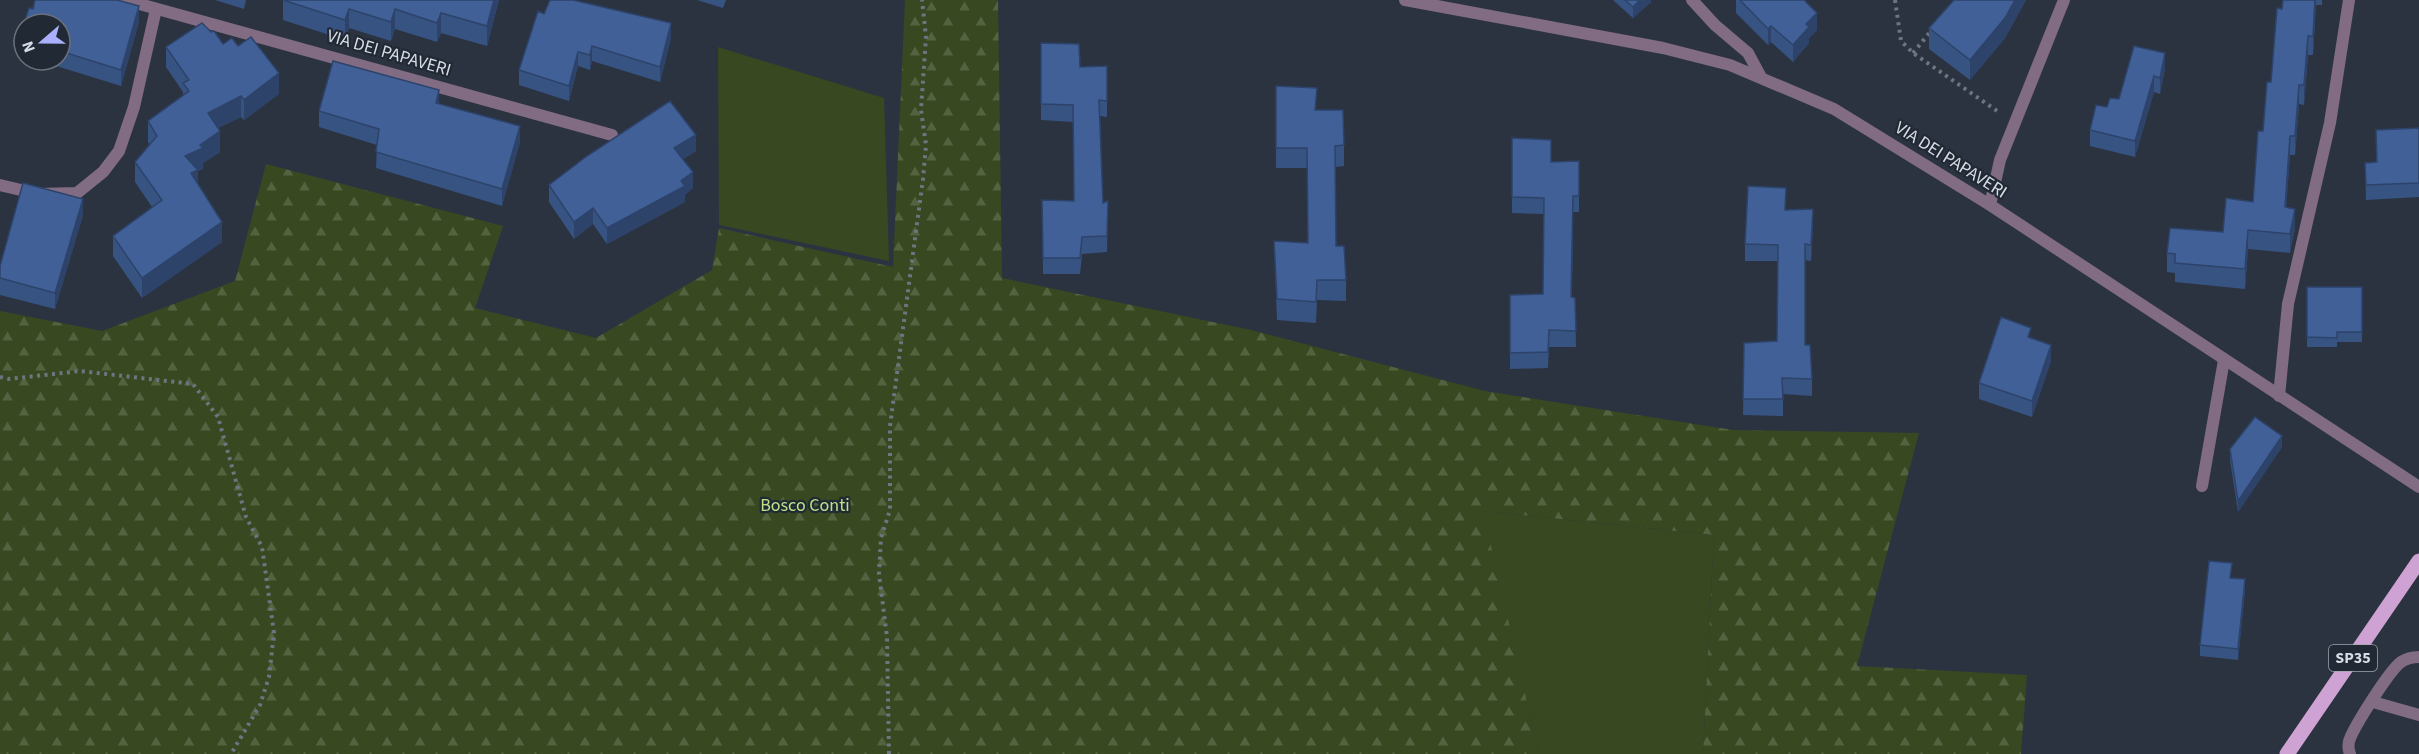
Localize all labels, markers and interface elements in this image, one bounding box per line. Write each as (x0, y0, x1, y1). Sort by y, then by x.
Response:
north arrow (12, 12, 72, 72)
street label: VIA DEI PAPAVERI (324, 23, 454, 83)
text: N (17, 38, 41, 56)
street label: VIA DEI PAPAVERI (1890, 115, 2012, 205)
park label: Bosco Conti (760, 493, 850, 518)
road number: SP35 (2329, 645, 2377, 671)

